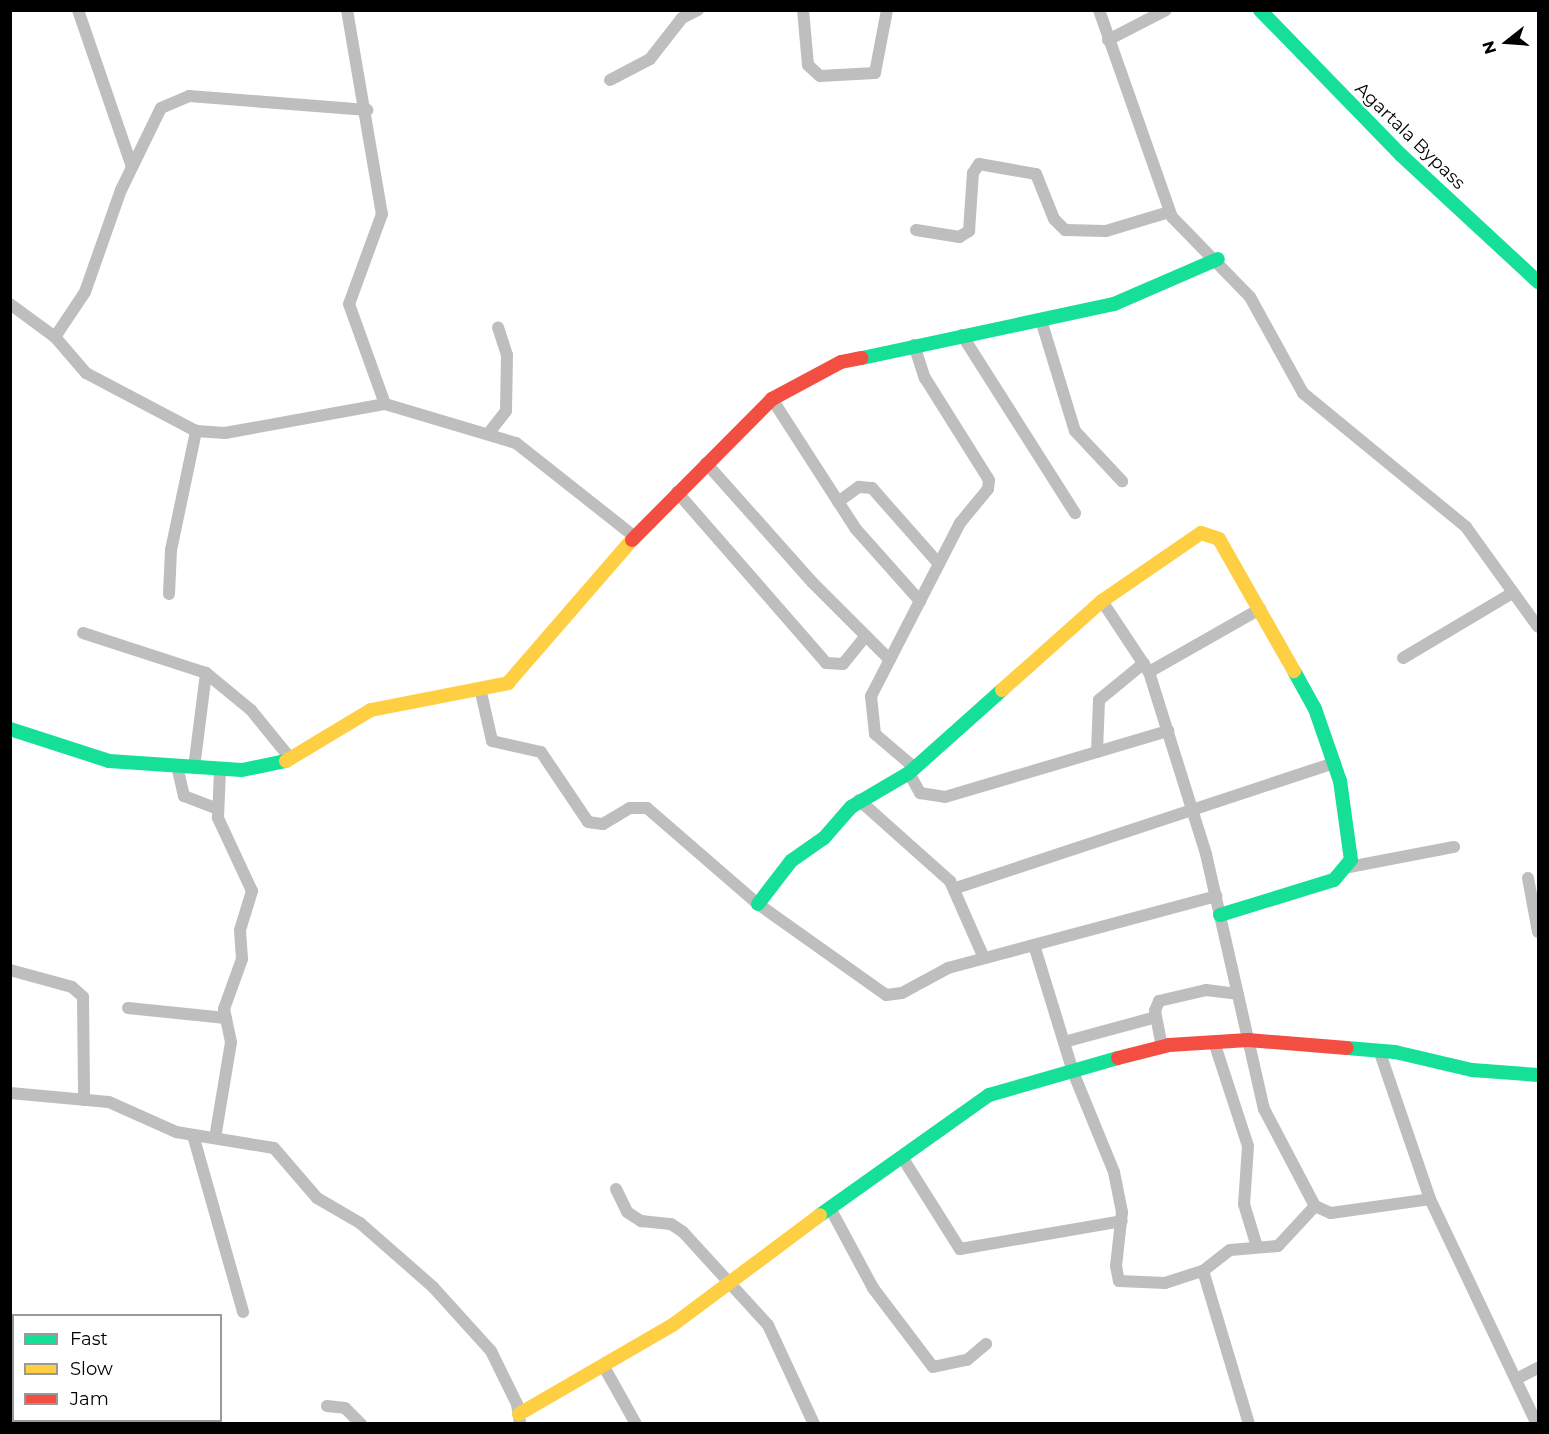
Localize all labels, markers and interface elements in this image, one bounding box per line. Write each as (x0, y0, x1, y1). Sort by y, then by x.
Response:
north arrow (1477, 12, 1537, 72)
text: N (1478, 38, 1500, 56)
street label: Agartala Bypass (1350, 78, 1470, 194)
legend (12, 1314, 222, 1422)
text: Fast (70, 1328, 108, 1350)
text: Slow (70, 1358, 113, 1380)
text: Jam (70, 1388, 109, 1410)

